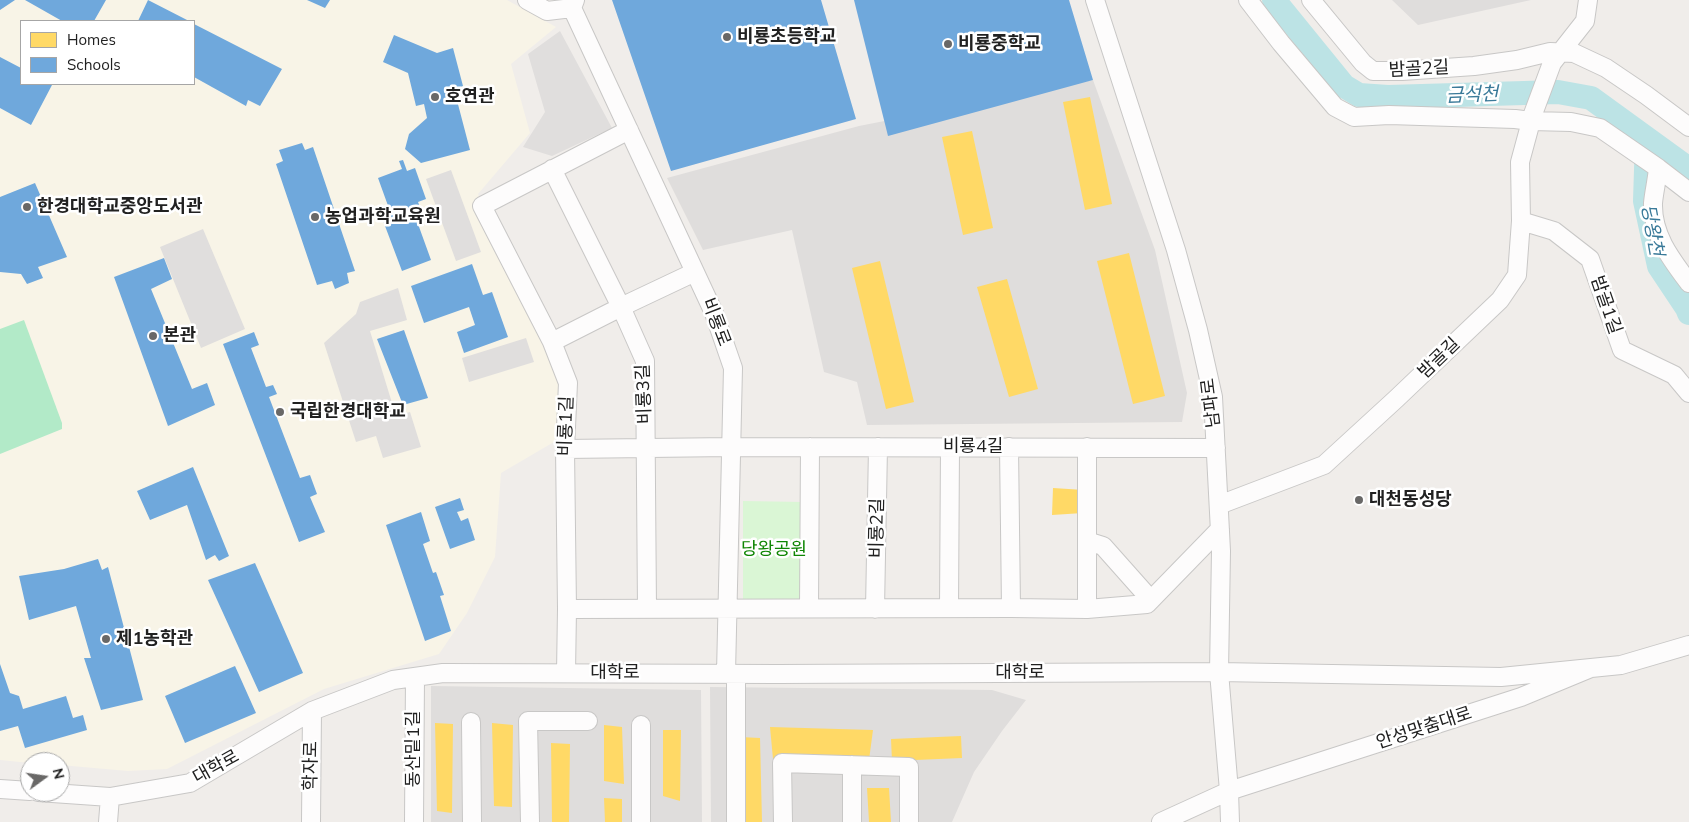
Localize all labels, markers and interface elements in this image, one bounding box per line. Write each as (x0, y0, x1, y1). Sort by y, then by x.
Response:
legend (20, 20, 195, 85)
place label: 비룡초등학교 (737, 26, 836, 48)
text: Homes (67, 30, 116, 49)
marker: 비룡초등학교 (721, 31, 733, 43)
place label: 비룡중학교 (958, 33, 1041, 55)
marker: 비룡중학교 (942, 38, 954, 50)
text: Schools (67, 55, 121, 74)
street label: 밤골2길 (1388, 57, 1450, 81)
water label: 금석천 (1445, 83, 1499, 107)
place label: 호연관 (445, 86, 495, 108)
marker: 호연관 (429, 91, 441, 103)
place label: 한경대학교중앙도서관 (37, 196, 203, 218)
marker: 한경대학교중앙도서관 (21, 201, 33, 213)
water label: 당왕천 (1636, 202, 1668, 258)
place label: 농업과학교육원 (325, 206, 441, 228)
marker: 농업과학교육원 (309, 211, 321, 223)
street label: 밤골1길 (1586, 273, 1626, 337)
street label: 비룡로 (697, 295, 735, 349)
place label: 본관 (163, 325, 196, 347)
marker: 본관 (147, 330, 159, 342)
street label: 밤골길 (1414, 333, 1464, 383)
street label: 비룡3길 (632, 363, 656, 425)
street label: 남파로 (1197, 377, 1225, 429)
street label: 비룡1길 (554, 395, 578, 457)
place label: 국립한경대학교 (290, 401, 406, 423)
marker: 국립한경대학교 (274, 406, 286, 418)
street label: 비룡4길 (943, 436, 1003, 458)
place label: 대천동성당 (1369, 489, 1452, 511)
marker: 대천동성당 (1353, 494, 1365, 506)
street label: 비룡2길 (866, 498, 888, 558)
park label: 당왕공원 (741, 539, 807, 561)
place label: 제1농학관 (116, 628, 193, 650)
marker: 제1농학관 (100, 633, 112, 645)
street label: 대학로 (590, 662, 640, 684)
street label: 대학로 (995, 662, 1045, 684)
street label: 안성맞춤대로 (1373, 702, 1475, 754)
street label: 동산밑1길 (403, 710, 425, 788)
street label: 학자로 (300, 741, 322, 791)
street label: 대학로 (189, 746, 243, 788)
north arrow (20, 752, 70, 802)
text: N (49, 766, 69, 781)

